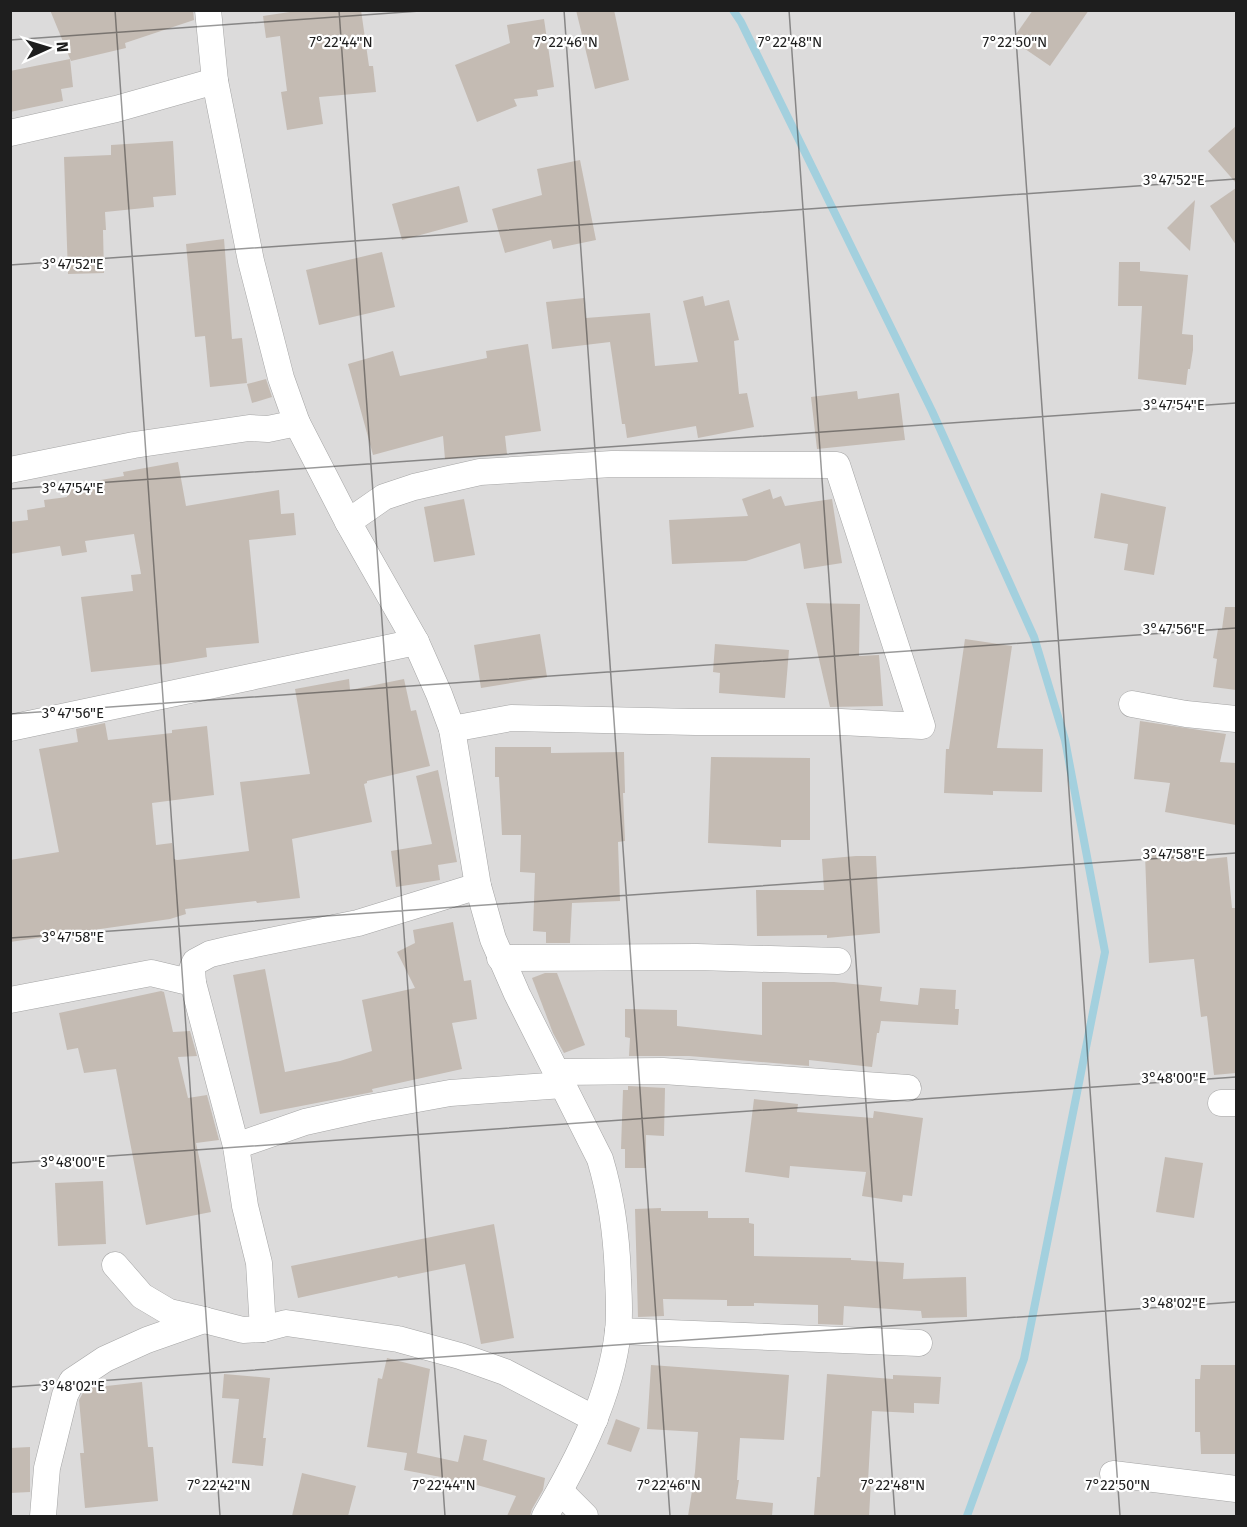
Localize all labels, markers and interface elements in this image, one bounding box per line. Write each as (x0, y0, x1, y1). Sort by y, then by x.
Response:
north arrow (18, 18, 78, 78)
text: 7°22'44"N (309, 33, 373, 51)
text: 7°22'46"N (534, 33, 598, 51)
text: 7°22'48"N (758, 33, 822, 51)
text: 7°22'50"N (983, 33, 1047, 51)
text: N (53, 41, 72, 53)
text: 3°47'52"E (1143, 171, 1205, 189)
text: 3°47'52"E (42, 255, 104, 273)
text: 3°47'54"E (1143, 396, 1205, 414)
text: 3°47'54"E (42, 479, 104, 497)
text: 3°47'56"E (1143, 620, 1205, 638)
text: 3°47'56"E (42, 704, 104, 722)
text: 3°47'58"E (1143, 845, 1205, 863)
text: 3°47'58"E (42, 928, 104, 946)
text: 3°48'00"E (1141, 1069, 1207, 1087)
text: 3°48'00"E (40, 1153, 106, 1171)
text: 3°48'02"E (1142, 1294, 1206, 1312)
text: 3°48'02"E (41, 1377, 105, 1395)
text: 7°22'42"N (187, 1476, 251, 1494)
text: 7°22'44"N (412, 1476, 476, 1494)
text: 7°22'46"N (637, 1476, 701, 1494)
text: 7°22'48"N (861, 1476, 925, 1494)
text: 7°22'50"N (1086, 1476, 1150, 1494)

